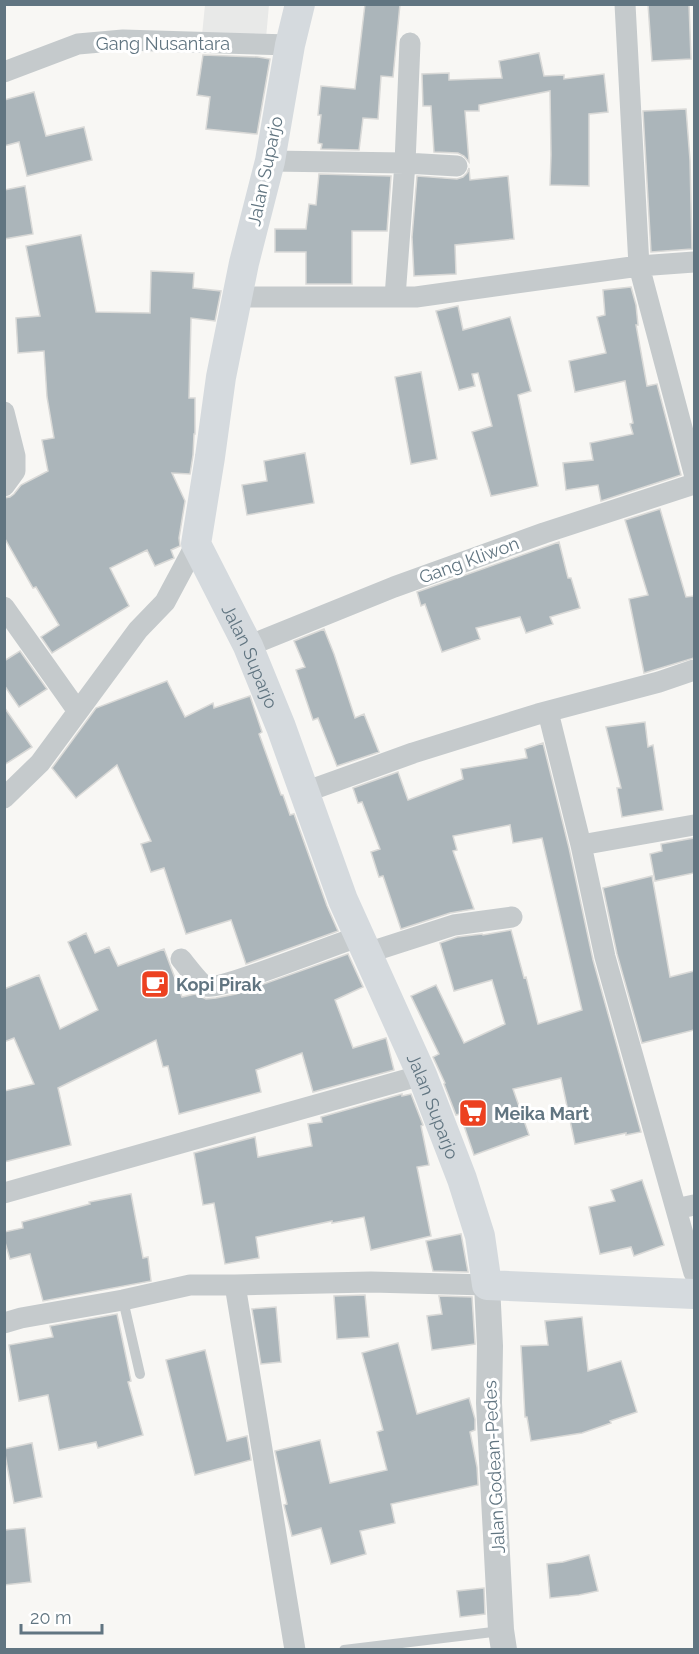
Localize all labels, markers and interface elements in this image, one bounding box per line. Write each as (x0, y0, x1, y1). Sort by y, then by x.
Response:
street label: Gang Nusantara (96, 33, 230, 54)
street label: Jalan Suparjo (243, 114, 287, 228)
street label: Gang Kliwon (416, 532, 522, 588)
street label: Jalan Suparjo (218, 600, 283, 711)
cafe icon: Kopi Pirak (139, 968, 171, 1000)
place label: Kopi Pirak (176, 974, 263, 995)
street label: Jalan Suparjo (403, 1050, 464, 1162)
supermarket icon: Meika Mart (457, 1097, 489, 1129)
place label: Meika Mart (494, 1103, 589, 1124)
street label: Jalan Godean-Pedes (479, 1380, 509, 1554)
scale bar (21, 1597, 102, 1635)
text: 20 m (30, 1607, 72, 1628)

